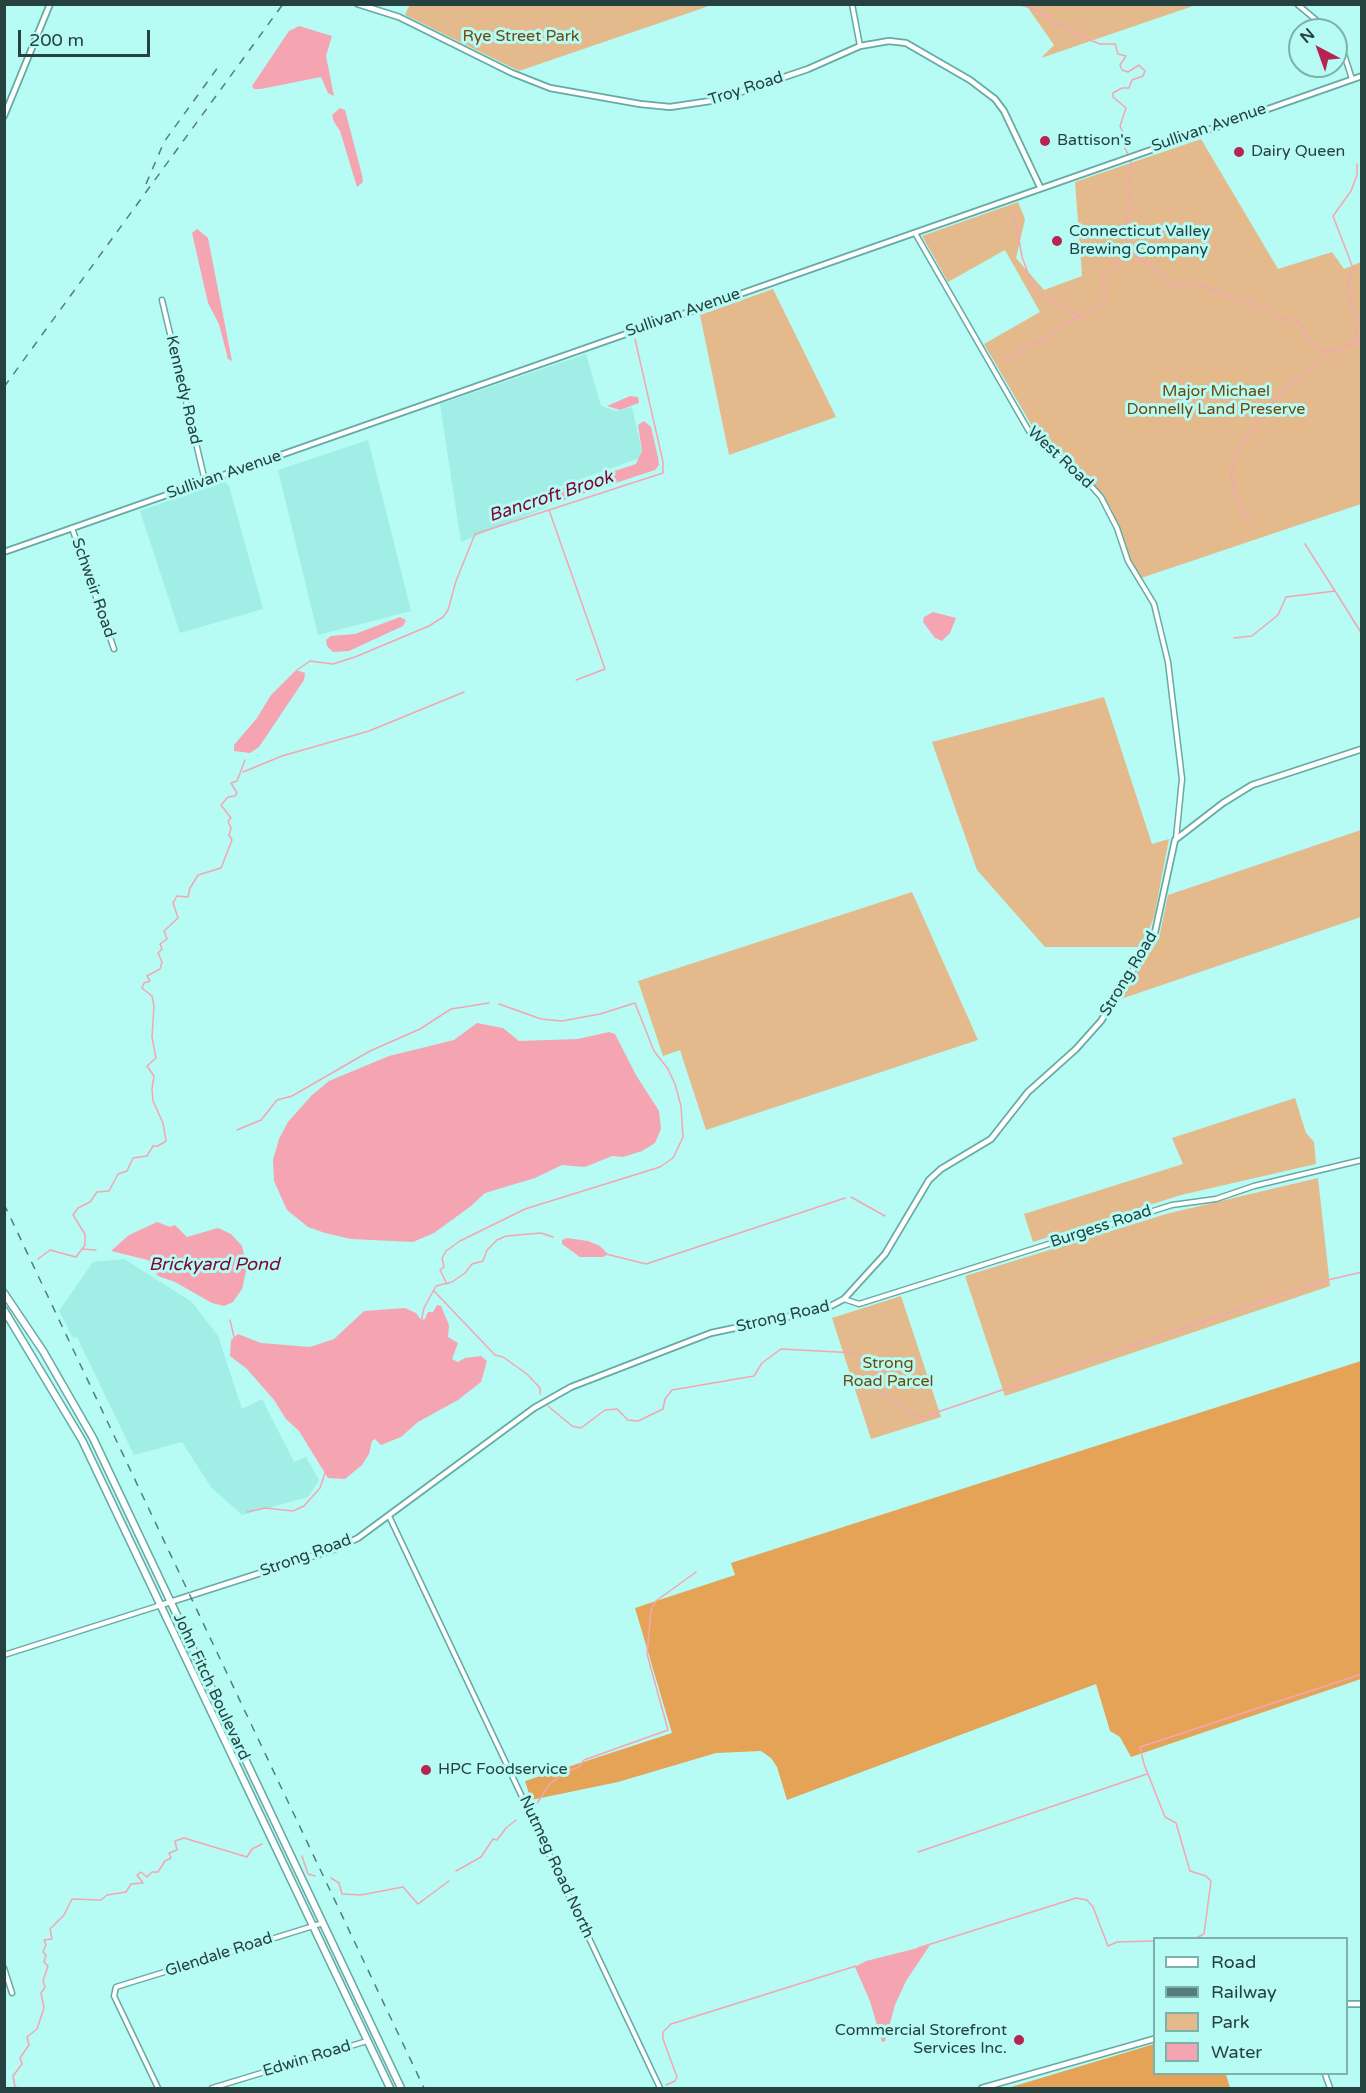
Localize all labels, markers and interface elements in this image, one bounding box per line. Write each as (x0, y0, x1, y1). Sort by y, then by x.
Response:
scale bar (21, 18, 153, 56)
north arrow (1288, 18, 1348, 78)
text: N (1296, 24, 1319, 48)
park label: Rye Street Park (462, 27, 580, 47)
text: 200 m (29, 29, 84, 51)
street label: Troy Road (706, 68, 786, 110)
street label: Sullivan Avenue (1149, 99, 1269, 157)
place label: Battison's (1057, 131, 1131, 151)
marker: Battison's (1038, 134, 1052, 148)
place label: Dairy Queen (1251, 142, 1345, 162)
marker: Dairy Queen (1232, 145, 1246, 159)
place label: Connecticut Valley Brewing Company (1069, 222, 1210, 260)
marker: Connecticut Valley Brewing Company (1050, 234, 1064, 248)
street label: Sullivan Avenue (623, 284, 743, 342)
street label: Kennedy Road (161, 334, 205, 446)
park label: Major Michael Donnelly Land Preserve (1127, 382, 1305, 420)
street label: West Road (1023, 423, 1097, 493)
street label: Sullivan Avenue (164, 446, 284, 504)
water label: Bancroft Brook (486, 467, 616, 527)
street label: Schweir Road (67, 536, 119, 640)
street label: Strong Road (1096, 928, 1162, 1020)
street label: Burgess Road (1048, 1202, 1154, 1252)
water label: Brickyard Pond (149, 1254, 279, 1276)
street label: Strong Road (734, 1297, 832, 1337)
park label: Strong Road Parcel (842, 1354, 934, 1392)
street label: Strong Road (258, 1531, 354, 1581)
street label: John Fitch Boulevard (169, 1611, 253, 1763)
place label: HPC Foodservice (438, 1760, 568, 1780)
marker: HPC Foodservice (419, 1763, 433, 1777)
street label: Nutmeg Road North (515, 1793, 597, 1941)
street label: Glendale Road (163, 1929, 275, 1981)
legend (1153, 1937, 1348, 2075)
text: Road (1211, 1951, 1256, 1973)
text: Railway (1211, 1981, 1277, 2003)
text: Park (1211, 2011, 1249, 2033)
place label: Commercial Storefront Services Inc. (835, 2021, 1007, 2059)
marker: Commercial Storefront Services Inc. (1012, 2033, 1026, 2047)
street label: Edwin Road (261, 2037, 353, 2081)
text: Water (1211, 2041, 1262, 2063)

